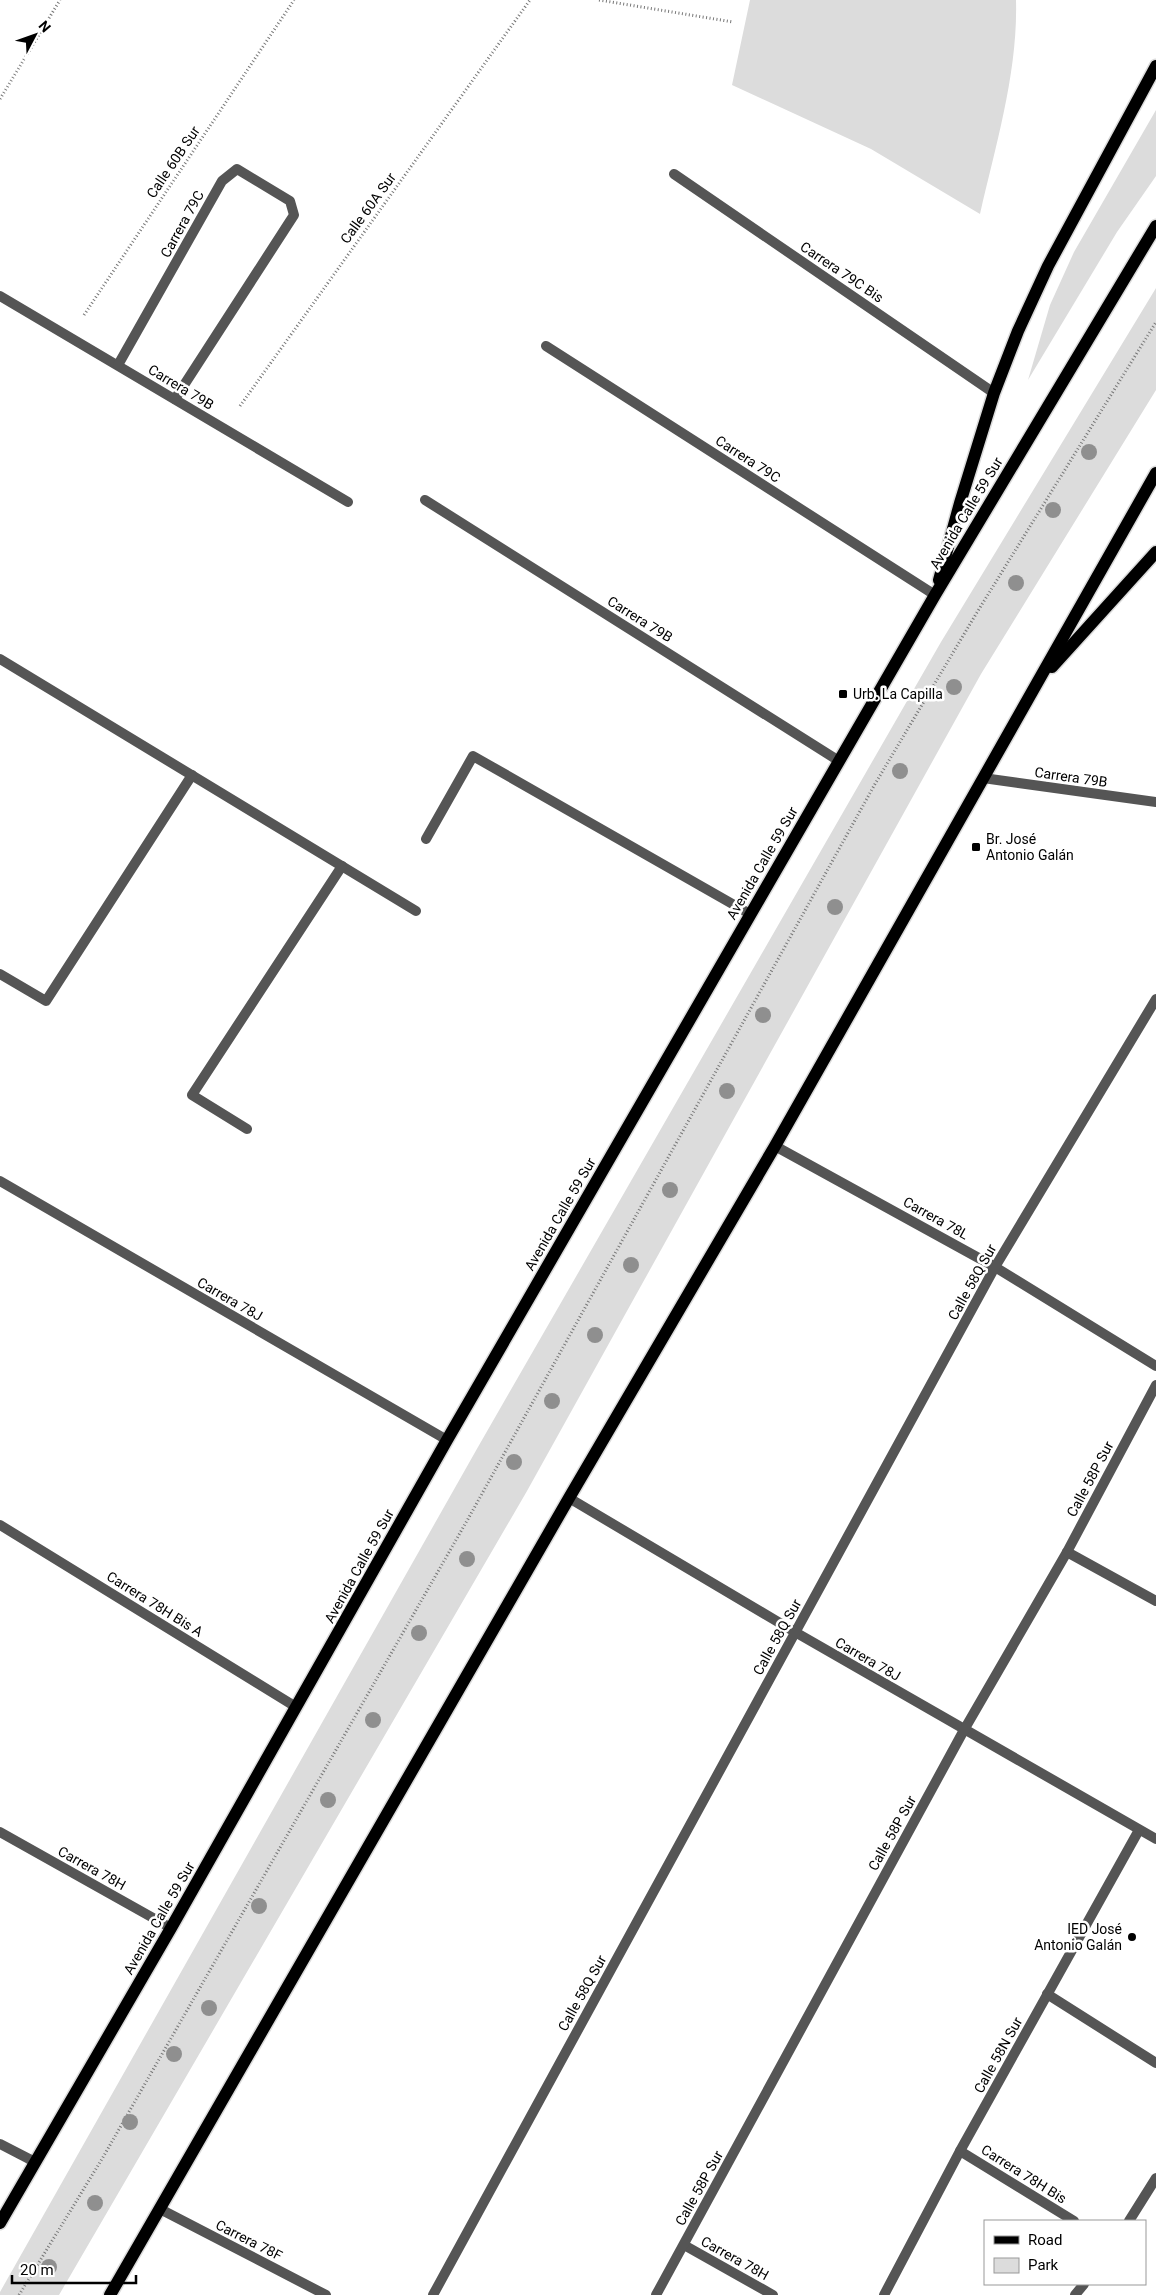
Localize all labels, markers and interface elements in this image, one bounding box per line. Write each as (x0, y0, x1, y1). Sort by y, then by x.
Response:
north arrow (10, 10, 60, 60)
text: N (36, 17, 54, 35)
street label: Calle 60B Sur (143, 123, 203, 201)
street label: Calle 60A Sur (337, 169, 399, 247)
street label: Carrera 79C (157, 188, 207, 260)
street label: Carrera 79C Bis (797, 238, 887, 306)
street label: Carrera 79B (145, 361, 217, 413)
street label: Carrera 79C (713, 432, 783, 486)
street label: Avenida Calle 59 Sur (926, 454, 1006, 572)
street label: Carrera 79B (605, 593, 675, 645)
place label: Urb. La Capilla (853, 686, 943, 702)
marker: Urb. La Capilla (837, 688, 849, 700)
street label: Carrera 79B (1033, 764, 1109, 790)
street label: Avenida Calle 59 Sur (723, 804, 801, 922)
place label: Br. José Antonio Galán (986, 831, 1074, 863)
marker: Br. José Antonio Galán (970, 841, 982, 853)
street label: Avenida Calle 59 Sur (521, 1155, 599, 1273)
street label: Carrera 78L (900, 1193, 972, 1243)
street label: Calle 58Q Sur (945, 1241, 999, 1323)
street label: Carrera 78J (195, 1274, 265, 1324)
street label: Calle 58P Sur (1063, 1438, 1117, 1520)
street label: Avenida Calle 59 Sur (321, 1506, 397, 1626)
street label: Carrera 78H Bis A (104, 1568, 206, 1640)
street label: Calle 58Q Sur (750, 1596, 804, 1678)
street label: Carrera 78J (833, 1634, 903, 1684)
street label: Calle 58P Sur (865, 1792, 919, 1873)
street label: Carrera 78H (55, 1843, 129, 1893)
street label: Avenida Calle 59 Sur (120, 1859, 198, 1977)
place label: IED José Antonio Galán (1034, 1921, 1122, 1953)
marker: IED José Antonio Galán (1126, 1931, 1138, 1943)
street label: Calle 58Q Sur (555, 1952, 609, 2034)
street label: Calle 58N Sur (971, 2014, 1026, 2096)
street label: Carrera 78H Bis (978, 2141, 1070, 2207)
street label: Calle 58P Sur (672, 2147, 726, 2228)
street label: Carrera 78F (213, 2216, 285, 2264)
legend (984, 2220, 1146, 2285)
text: Road (1028, 2231, 1062, 2249)
street label: Carrera 78H (698, 2233, 772, 2283)
scale bar (12, 2252, 136, 2284)
text: Park (1028, 2256, 1059, 2274)
text: 20 m (20, 2261, 54, 2279)

